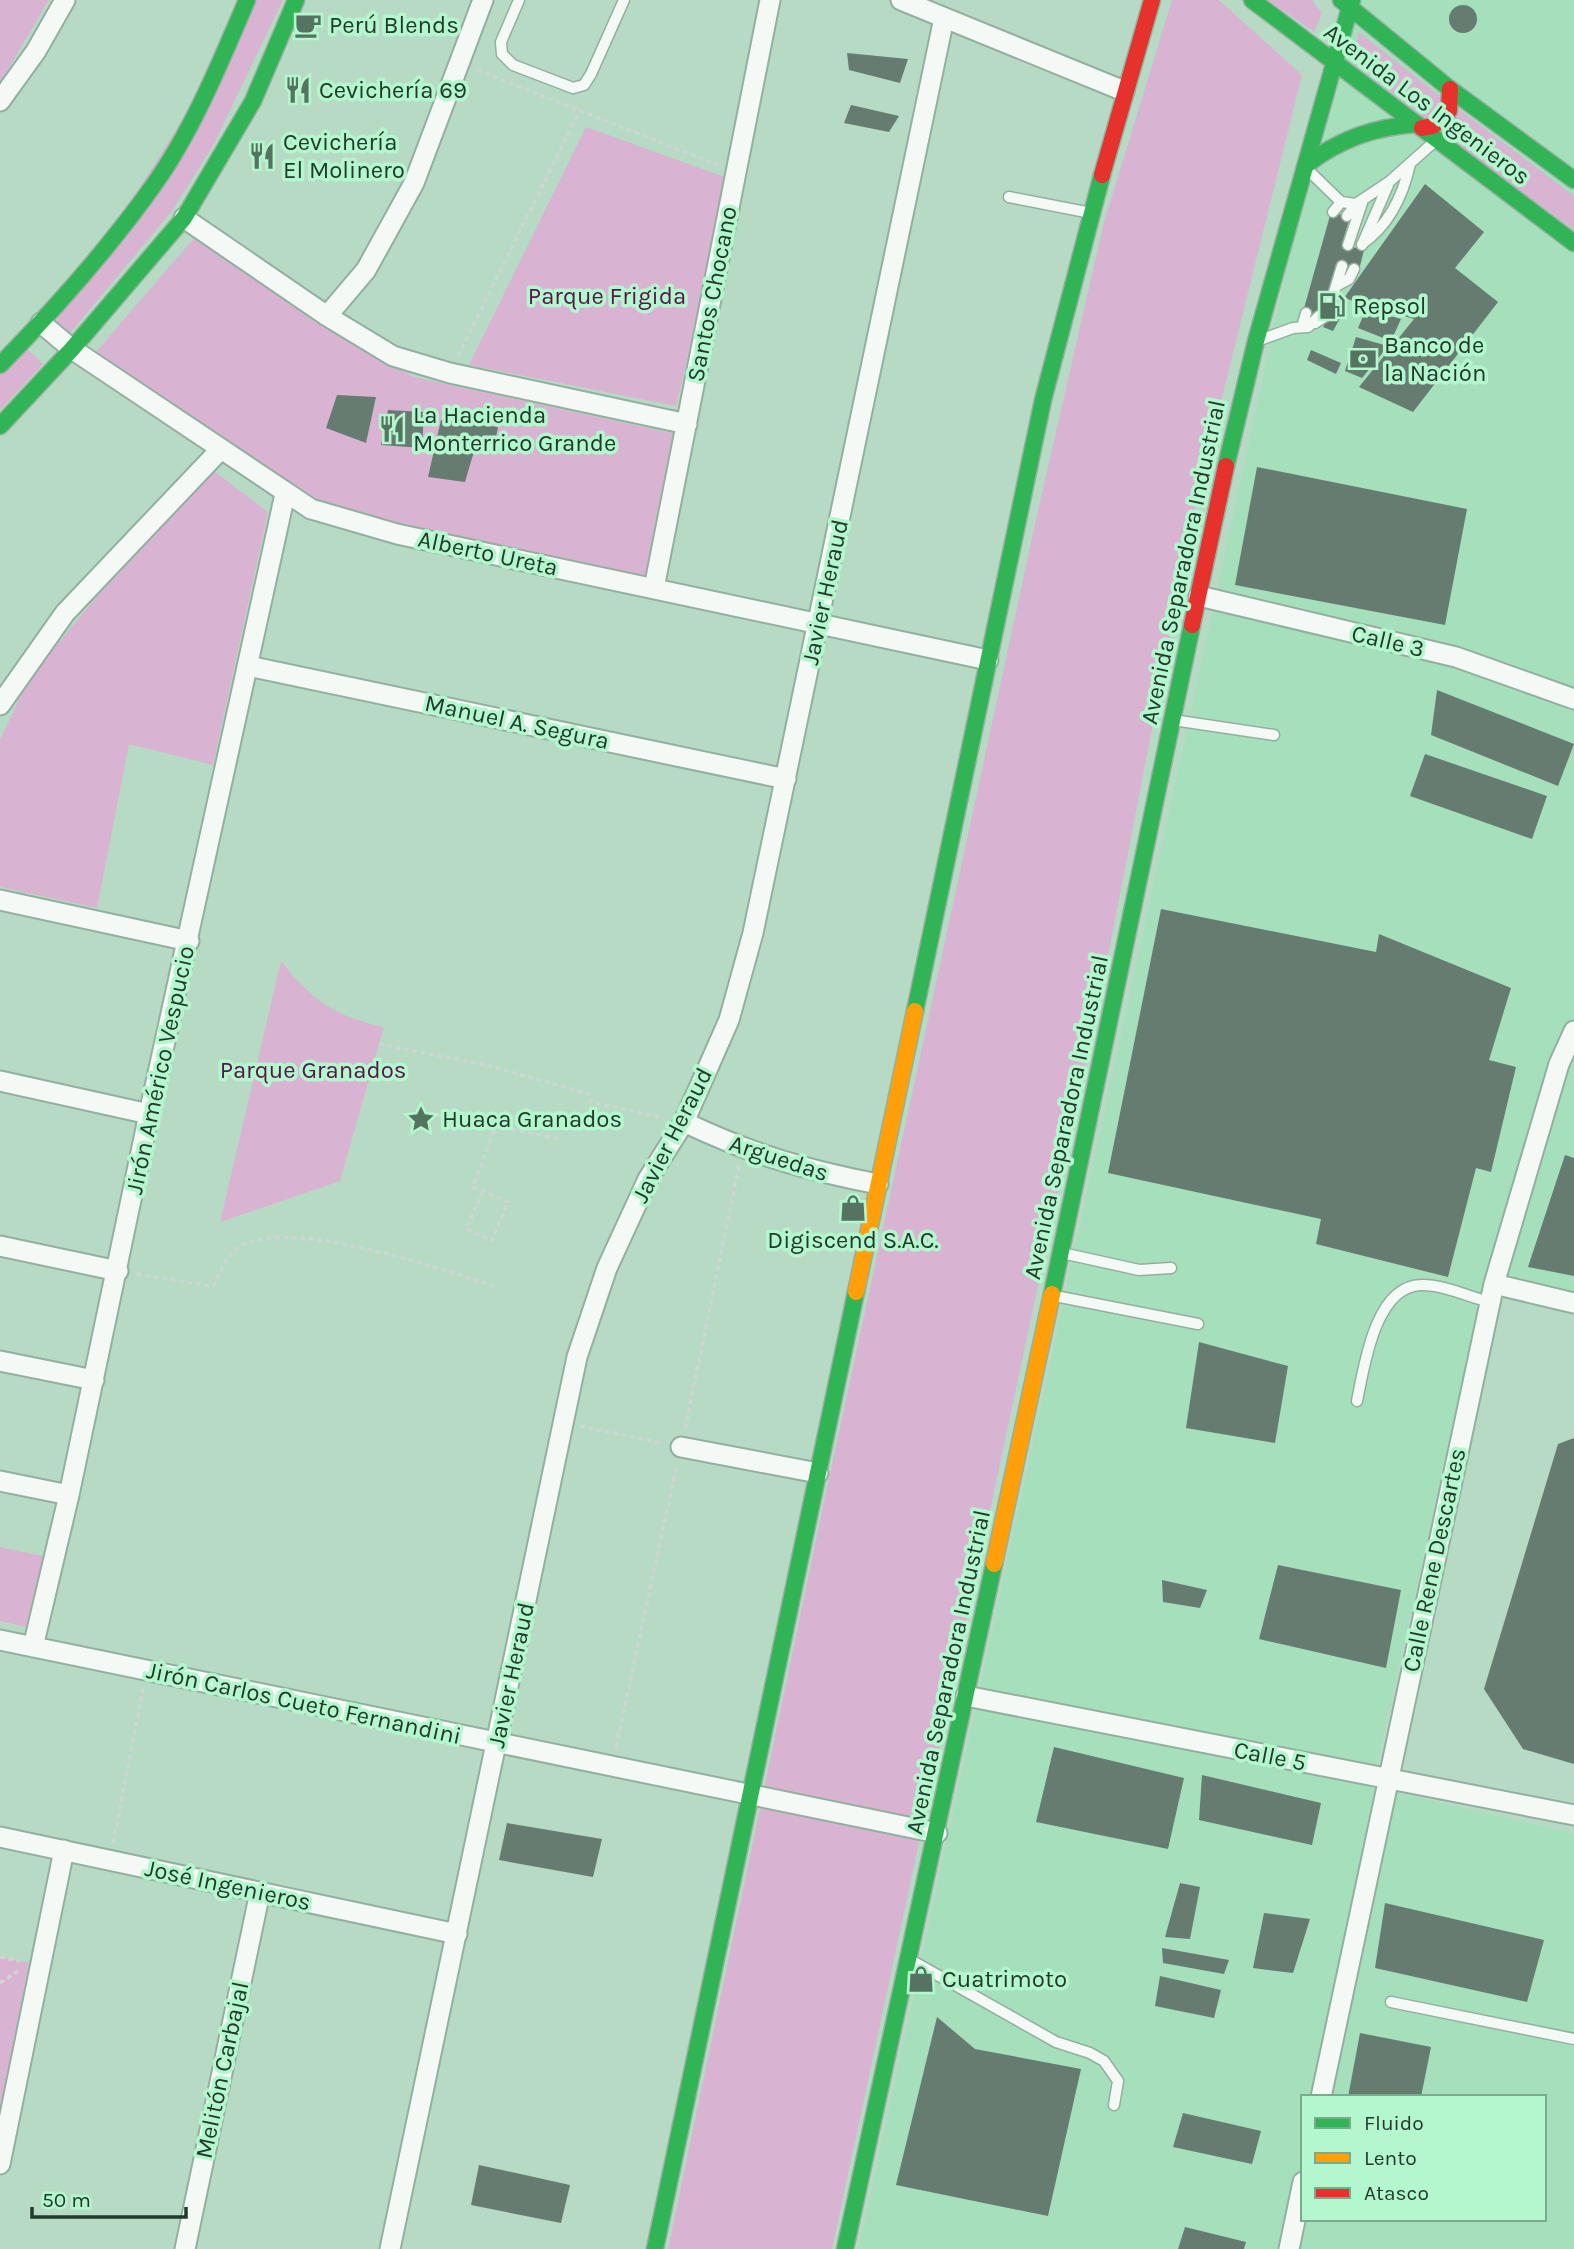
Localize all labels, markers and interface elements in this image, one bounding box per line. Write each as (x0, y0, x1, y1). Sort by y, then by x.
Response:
cafe icon: Perú Blends (293, 10, 323, 40)
place label: Perú Blends (329, 11, 459, 39)
street label: Avenida Los Ingenieros (1319, 17, 1535, 191)
restaurant icon: Cevichería 69 (283, 75, 313, 105)
place label: Cevichería 69 (319, 76, 467, 104)
place label: Cevichería El Molinero (283, 128, 405, 184)
restaurant icon: Cevichería El Molinero (247, 141, 277, 171)
street label: Santos Chocano (681, 204, 743, 384)
park label: Parque Frigida (528, 282, 686, 310)
fuel station icon: Repsol (1317, 291, 1347, 321)
place label: Repsol (1353, 292, 1427, 320)
place label: Banco de la Nación (1384, 331, 1486, 387)
bank icon: Banco de la Nación (1348, 344, 1378, 374)
street label: Avenida Separadora Industrial (1135, 397, 1231, 727)
place label: La Hacienda Monterrico Grande (413, 401, 616, 457)
restaurant icon: La Hacienda Monterrico Grande (377, 414, 407, 444)
street label: Javier Heraud (796, 517, 854, 667)
street label: Alberto Ureta (415, 524, 561, 582)
street label: Calle 3 (1349, 619, 1427, 663)
street label: Manuel A. Segura (422, 689, 612, 755)
street label: Jirón Américo Vespucio (120, 943, 200, 1197)
street label: Avenida Separadora Industrial (1018, 952, 1114, 1282)
park label: Parque Granados (220, 1056, 406, 1084)
street label: Javier Heraud (626, 1063, 718, 1207)
place icon: Huaca Granados (406, 1104, 436, 1134)
place label: Huaca Granados (442, 1105, 622, 1133)
street label: Arguedas (726, 1129, 832, 1187)
shop icon: Digiscend S.A.C. (838, 1193, 868, 1223)
place label: Digiscend S.A.C. (767, 1226, 939, 1254)
street label: Calle Rene Descartes (1397, 1446, 1471, 1674)
street label: Avenida Separadora Industrial (900, 1507, 996, 1837)
street label: Javier Heraud (482, 1600, 540, 1750)
street label: Jirón Carlos Cueto Fernandini (144, 1656, 464, 1750)
street label: Calle 5 (1232, 1735, 1308, 1777)
street label: José Ingenieros (142, 1854, 314, 1916)
shop icon: Cuatrimoto (906, 1964, 936, 1994)
place label: Cuatrimoto (942, 1965, 1067, 1993)
street label: Melitón Carbajal (190, 1979, 254, 2161)
legend (1301, 2095, 1546, 2221)
text: Fluido (1364, 2111, 1424, 2135)
text: Lento (1364, 2146, 1417, 2170)
scale bar (32, 2176, 186, 2220)
text: Atasco (1364, 2181, 1429, 2205)
text: 50 m (42, 2188, 91, 2212)

